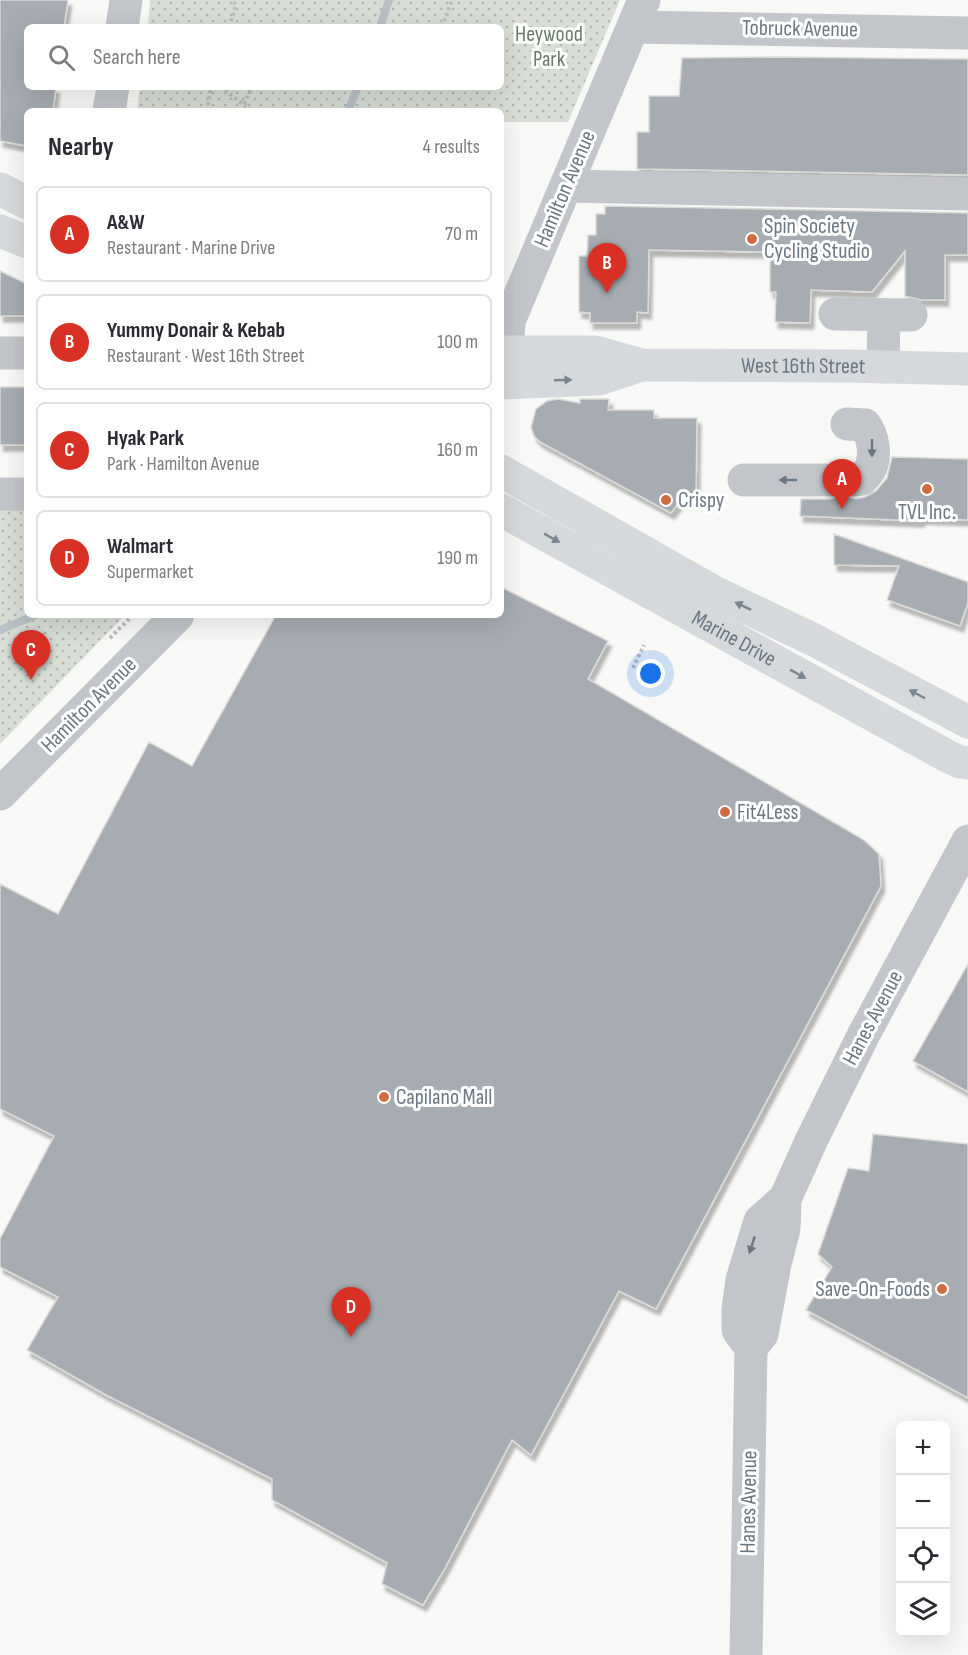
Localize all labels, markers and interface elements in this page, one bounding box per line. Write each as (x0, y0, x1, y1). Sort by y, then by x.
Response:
street label: Tobruck Avenue (742, 14, 858, 44)
park label: Heywood Park (515, 21, 583, 73)
search box (24, 24, 504, 90)
icon: search (45, 41, 78, 74)
text: Search here (93, 44, 180, 71)
street label: Hamilton Avenue (528, 127, 602, 251)
text: Nearby (48, 132, 114, 163)
text: 4 results (423, 135, 480, 159)
text: A&W (107, 209, 145, 236)
place label: Spin Society Cycling Studio (764, 213, 870, 265)
text: A (65, 222, 74, 246)
text: 70 m (445, 222, 478, 246)
marker: Spin Society Cycling Studio (745, 232, 759, 246)
text: Restaurant · Marine Drive (107, 236, 275, 260)
pin: B (588, 244, 626, 293)
text: Yummy Donair & Kebab (107, 317, 285, 344)
text: B (65, 330, 74, 354)
text: 100 m (437, 330, 478, 354)
text: Restaurant · West 16th Street (107, 344, 305, 368)
street label: West 16th Street (741, 352, 866, 380)
one-way arrow (554, 375, 573, 385)
text: Hyak Park (107, 425, 184, 452)
text: C (64, 438, 75, 462)
text: 160 m (437, 438, 478, 462)
one-way arrow (867, 438, 877, 457)
text: Park · Hamilton Avenue (107, 452, 260, 476)
pin: A (822, 460, 862, 509)
one-way arrow (778, 475, 797, 485)
marker: TVL Inc. (920, 482, 934, 496)
place label: Crispy (678, 487, 725, 514)
marker: Crispy (659, 493, 673, 507)
place label: TVL Inc. (898, 499, 956, 526)
text: Walmart (107, 533, 173, 560)
one-way arrow (544, 533, 561, 543)
text: D (64, 546, 75, 570)
text: 190 m (437, 546, 478, 570)
text: Supermarket (107, 560, 194, 584)
one-way arrow (734, 601, 751, 611)
street label: Marine Drive (687, 604, 781, 673)
pin: C (12, 630, 51, 680)
street label: Hamilton Avenue (35, 651, 143, 759)
your location (636, 659, 665, 688)
one-way arrow (790, 669, 807, 679)
one-way arrow (908, 689, 925, 699)
place label: Fit4Less (737, 799, 798, 826)
marker: Fit4Less (718, 805, 732, 819)
street label: Hanes Avenue (837, 966, 909, 1070)
place label: Capilano Mall (396, 1084, 492, 1111)
marker: Capilano Mall (377, 1090, 391, 1104)
one-way arrow (747, 1236, 757, 1254)
place label: Save-On-Foods (815, 1276, 930, 1303)
marker: Save-On-Foods (935, 1282, 949, 1296)
pin: D (332, 1288, 370, 1337)
map controls (896, 1421, 950, 1637)
button: + (896, 1421, 950, 1475)
street label: Hanes Avenue (735, 1450, 763, 1554)
button: − (896, 1475, 950, 1529)
button: locate (896, 1529, 950, 1583)
button: layers (896, 1583, 950, 1637)

